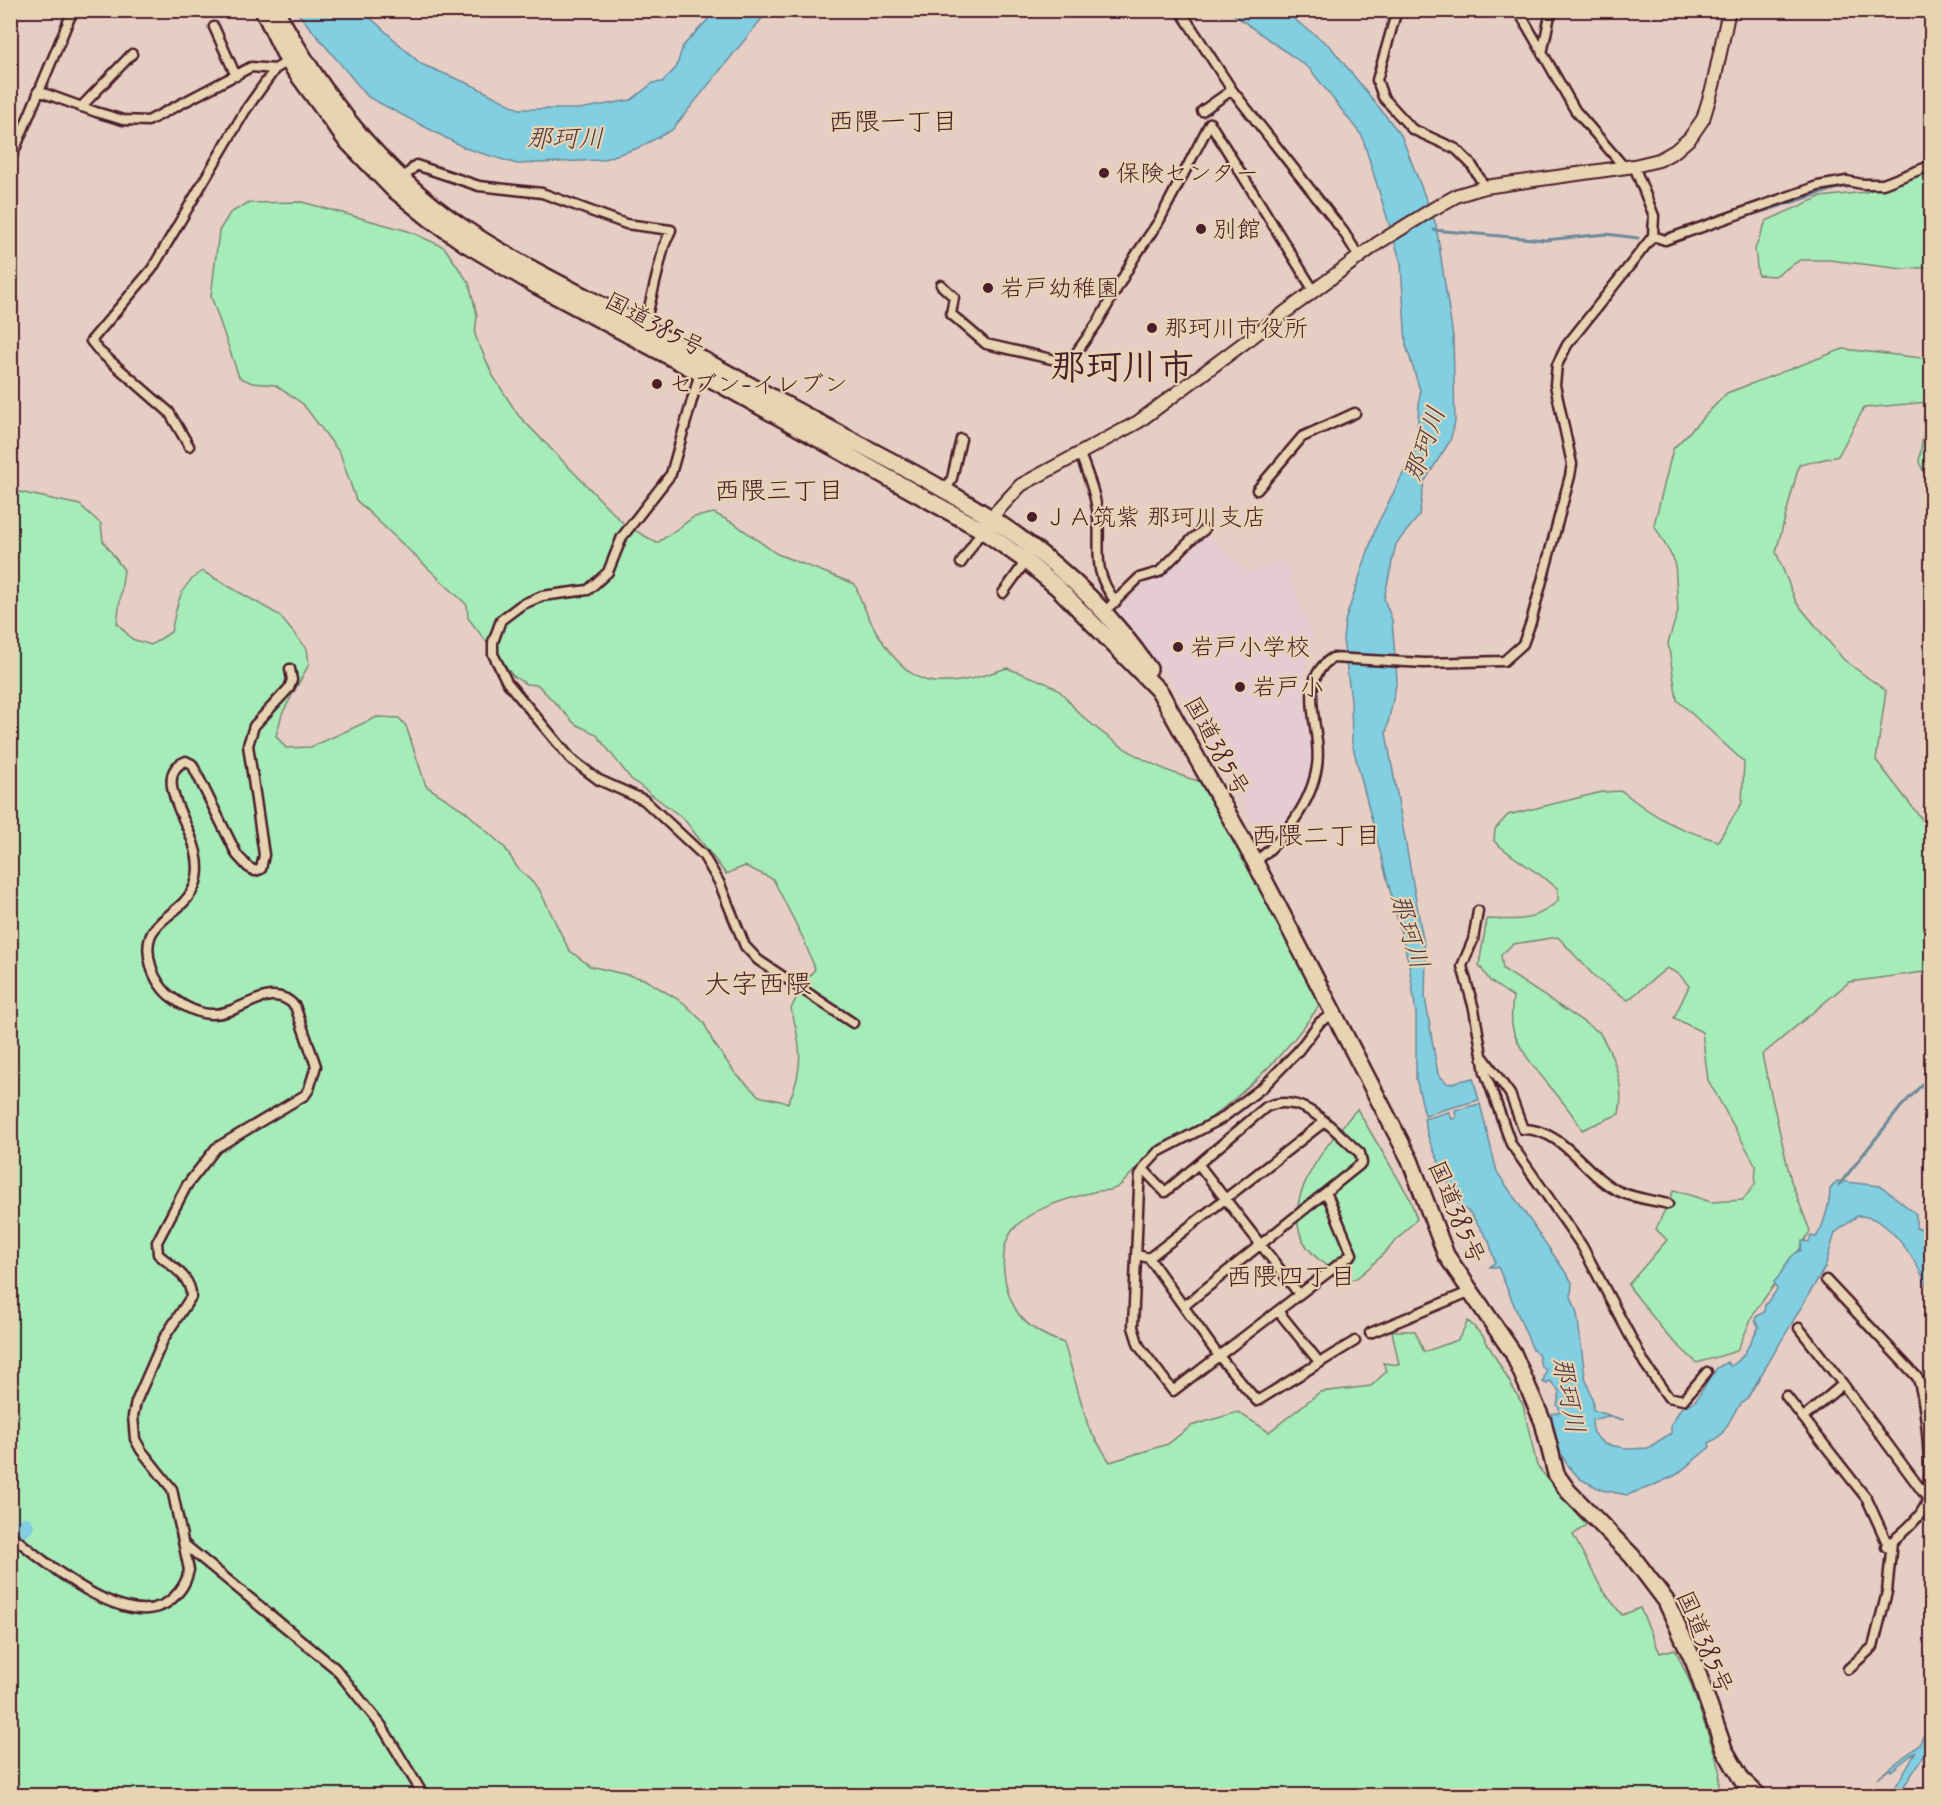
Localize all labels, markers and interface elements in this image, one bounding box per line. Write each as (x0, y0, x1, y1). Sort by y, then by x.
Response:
district label: 西隈一丁目 (828, 106, 958, 140)
water label: 那珂川 (526, 123, 604, 157)
place label: 保険センター (1116, 159, 1259, 190)
marker: 保険センター (1097, 166, 1111, 180)
place label: 別館 (1213, 215, 1261, 246)
marker: 別館 (1194, 222, 1208, 236)
place label: 岩戸幼稚園 (1000, 274, 1120, 305)
marker: 岩戸幼稚園 (981, 281, 995, 295)
street label: 国道385号 (599, 286, 710, 365)
place label: 那珂川市役所 (1164, 314, 1308, 345)
marker: 那珂川市役所 (1145, 321, 1159, 335)
district label: 那珂川市 (1050, 346, 1194, 393)
place label: セブン-イレブン (669, 370, 848, 401)
marker: セブン-イレブン (650, 377, 664, 391)
water label: 那珂川 (1397, 402, 1455, 487)
district label: 西隈三丁目 (714, 475, 844, 509)
place label: ＪＡ筑紫 那珂川支店 (1044, 503, 1266, 534)
marker: ＪＡ筑紫 那珂川支店 (1025, 510, 1039, 524)
place label: 岩戸小学校 (1190, 633, 1310, 664)
marker: 岩戸小学校 (1171, 640, 1185, 654)
place label: 岩戸小 (1252, 673, 1324, 704)
marker: 岩戸小 (1233, 680, 1247, 694)
street label: 国道385号 (1176, 691, 1256, 802)
district label: 西隈二丁目 (1251, 820, 1381, 854)
water label: 那珂川 (1380, 889, 1436, 974)
district label: 大字西隈 (704, 968, 812, 1003)
street label: 国道385号 (1420, 1156, 1491, 1269)
district label: 西隈四丁目 (1226, 1261, 1356, 1295)
water label: 那珂川 (1543, 1354, 1591, 1437)
street label: 国道385号 (1668, 1586, 1739, 1699)

